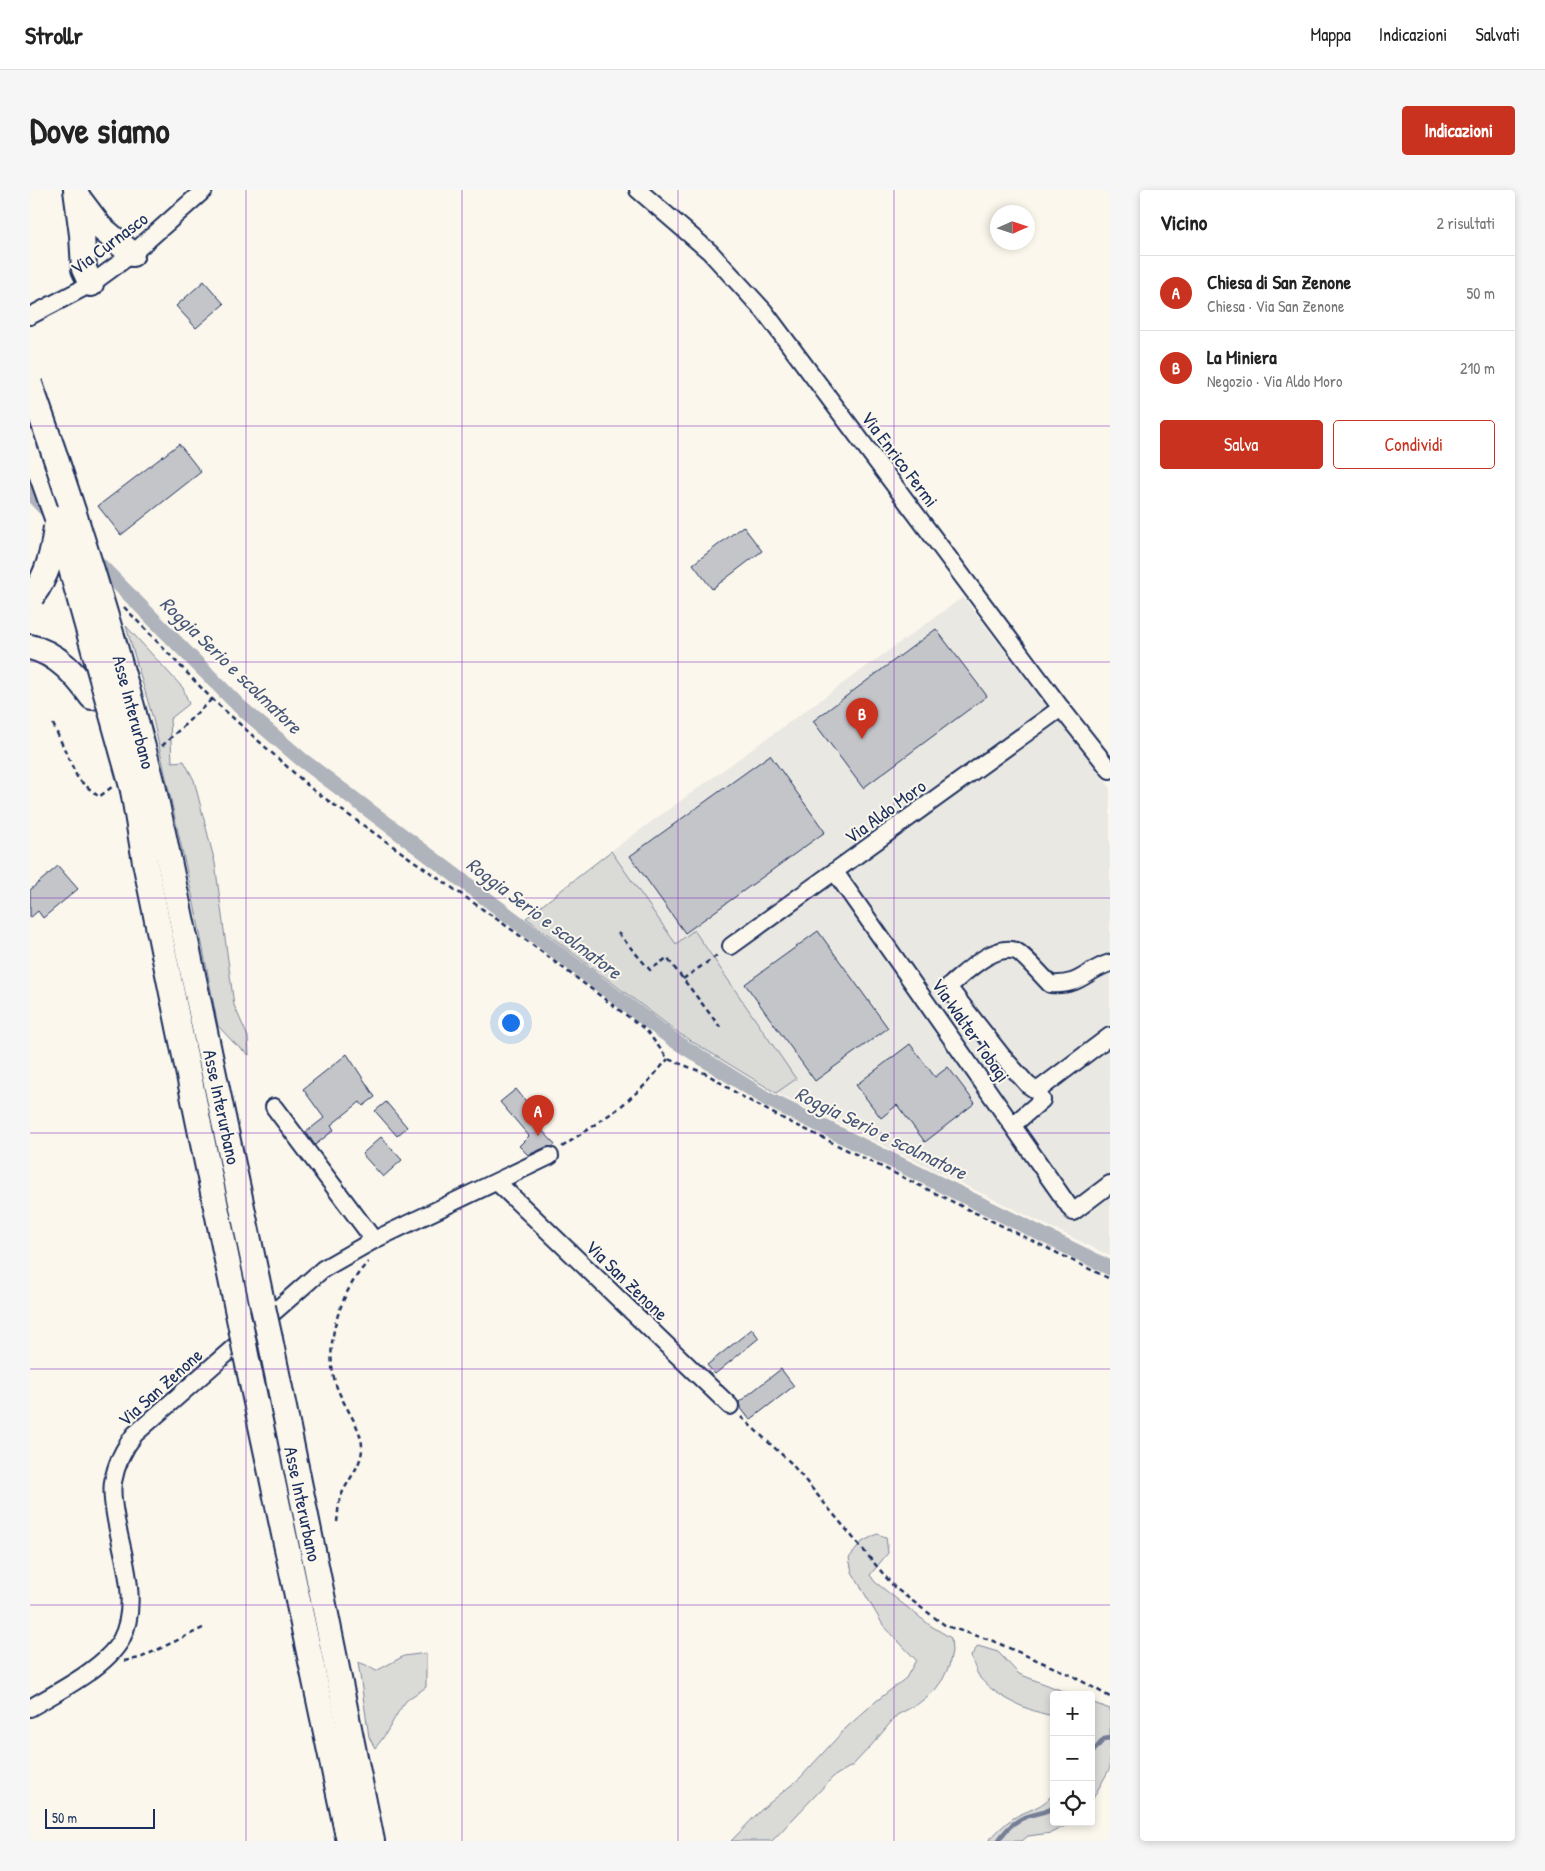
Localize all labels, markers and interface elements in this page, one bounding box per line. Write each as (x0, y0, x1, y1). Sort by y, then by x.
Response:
text: Strollr (25, 19, 83, 51)
text: Mappa (1311, 22, 1351, 47)
text: Indicazioni (1379, 22, 1447, 47)
text: Salvati (1475, 22, 1520, 47)
button: Indicazioni (1402, 106, 1515, 155)
text: Dove siamo (30, 107, 170, 154)
street label: Via Curnasco (65, 205, 153, 281)
north arrow (990, 205, 1035, 250)
text: Vicino (1160, 208, 1207, 237)
text: 2 risultati (1436, 212, 1495, 234)
text: Chiesa di San Zenone (1207, 269, 1351, 295)
text: A (1172, 282, 1180, 304)
text: 50 m (1467, 282, 1495, 304)
text: Chiesa · Via San Zenone (1207, 295, 1344, 317)
text: La Miniera (1207, 344, 1277, 370)
text: B (1172, 357, 1180, 379)
text: 210 m (1460, 357, 1495, 379)
text: Negozio · Via Aldo Moro (1207, 370, 1342, 392)
street label: Via Enrico Fermi (855, 406, 945, 512)
button: Salva (1160, 420, 1323, 469)
button: Condividi (1333, 420, 1495, 469)
water label: Roggia Serio e scolmatore (154, 590, 309, 741)
street label: Asse Interurbano (106, 652, 162, 772)
pin: B (846, 698, 878, 739)
street label: Via Aldo Moro (839, 773, 931, 849)
water label: Roggia Serio e scolmatore (461, 850, 628, 986)
street label: Via Walter Tobagi (926, 973, 1016, 1087)
your location (498, 1010, 524, 1036)
street label: Asse Interurbano (197, 1047, 247, 1167)
water label: Roggia Serio e scolmatore (791, 1079, 972, 1187)
pin: A (522, 1095, 554, 1136)
street label: Via San Zenone (580, 1234, 674, 1326)
street label: Via San Zenone (112, 1342, 208, 1432)
street label: Asse Interurbano (278, 1444, 328, 1564)
map controls (1050, 1691, 1095, 1826)
button: + (1050, 1691, 1095, 1736)
button: − (1050, 1736, 1095, 1781)
button: locate (1050, 1781, 1095, 1826)
scale bar (45, 1806, 155, 1829)
text: 50 m (52, 1808, 77, 1827)

